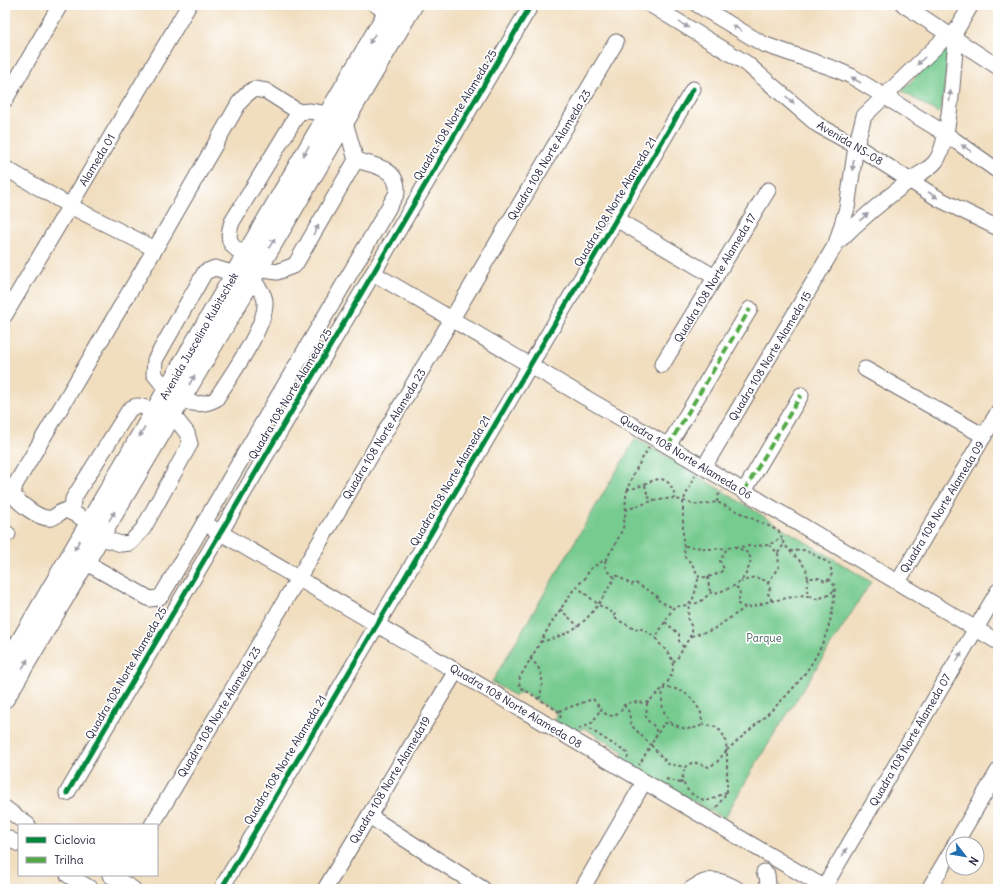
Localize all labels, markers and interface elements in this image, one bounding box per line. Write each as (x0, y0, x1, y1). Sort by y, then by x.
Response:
one-way arrow (678, 22, 690, 29)
one-way arrow (731, 25, 743, 32)
one-way arrow (369, 33, 376, 45)
street label: Quadra 108 Norte Alameda 25 (410, 47, 500, 183)
one-way arrow (916, 56, 926, 66)
one-way arrow (850, 76, 862, 83)
street label: Quadra 108 Norte Alameda 23 (504, 87, 594, 223)
one-way arrow (947, 90, 953, 102)
one-way arrow (785, 96, 795, 105)
street label: Avenida NS-08 (814, 118, 886, 168)
street label: Alameda 01 (76, 131, 118, 189)
street label: Quadra 108 Norte Alameda 21 (571, 135, 659, 269)
one-way arrow (961, 144, 972, 152)
one-way arrow (303, 145, 310, 157)
one-way arrow (850, 159, 856, 171)
one-way arrow (928, 191, 938, 199)
street label: Quadra 108 Norte Alameda 17 (671, 210, 759, 345)
one-way arrow (859, 212, 869, 222)
one-way arrow (312, 224, 319, 236)
one-way arrow (269, 237, 276, 249)
street label: Avenida Juscelino Kubitschek (157, 269, 241, 402)
street label: Quadra 108 Norte Alameda 15 (726, 289, 814, 423)
street label: Quadra 108 Norte Alameda 25 (245, 326, 335, 462)
street label: Quadra 108 Norte Alameda 23 (339, 366, 429, 502)
one-way arrow (189, 374, 196, 386)
street label: Quadra 108 Norte Alameda 06 (617, 412, 755, 502)
street label: Quadra 108 Norte Alameda 21 (407, 413, 493, 549)
one-way arrow (139, 426, 146, 438)
street label: Quadra 108 Norte Alameda 09 (897, 438, 987, 576)
one-way arrow (108, 511, 116, 521)
one-way arrow (73, 539, 80, 551)
street label: Quadra 108 Norte Alameda 25 (82, 604, 170, 742)
park label: Parque (746, 631, 782, 645)
street label: Quadra 108 Norte Alameda 23 (174, 644, 264, 780)
one-way arrow (956, 651, 963, 663)
one-way arrow (21, 658, 28, 670)
street label: Quadra 108 Norte Alameda 08 (447, 661, 585, 751)
street label: Quadra 108 Norte Alameda 07 (866, 671, 954, 809)
street label: Quadra 108 Norte Alameda 21 (241, 693, 329, 827)
street label: Quadra 108 Norte Alameda19 (346, 714, 434, 846)
legend (18, 824, 158, 876)
text: Ciclovia (54, 832, 96, 847)
north arrow (945, 836, 985, 876)
one-way arrow (840, 847, 847, 859)
text: Trilha (54, 852, 84, 867)
text: N (966, 854, 982, 868)

